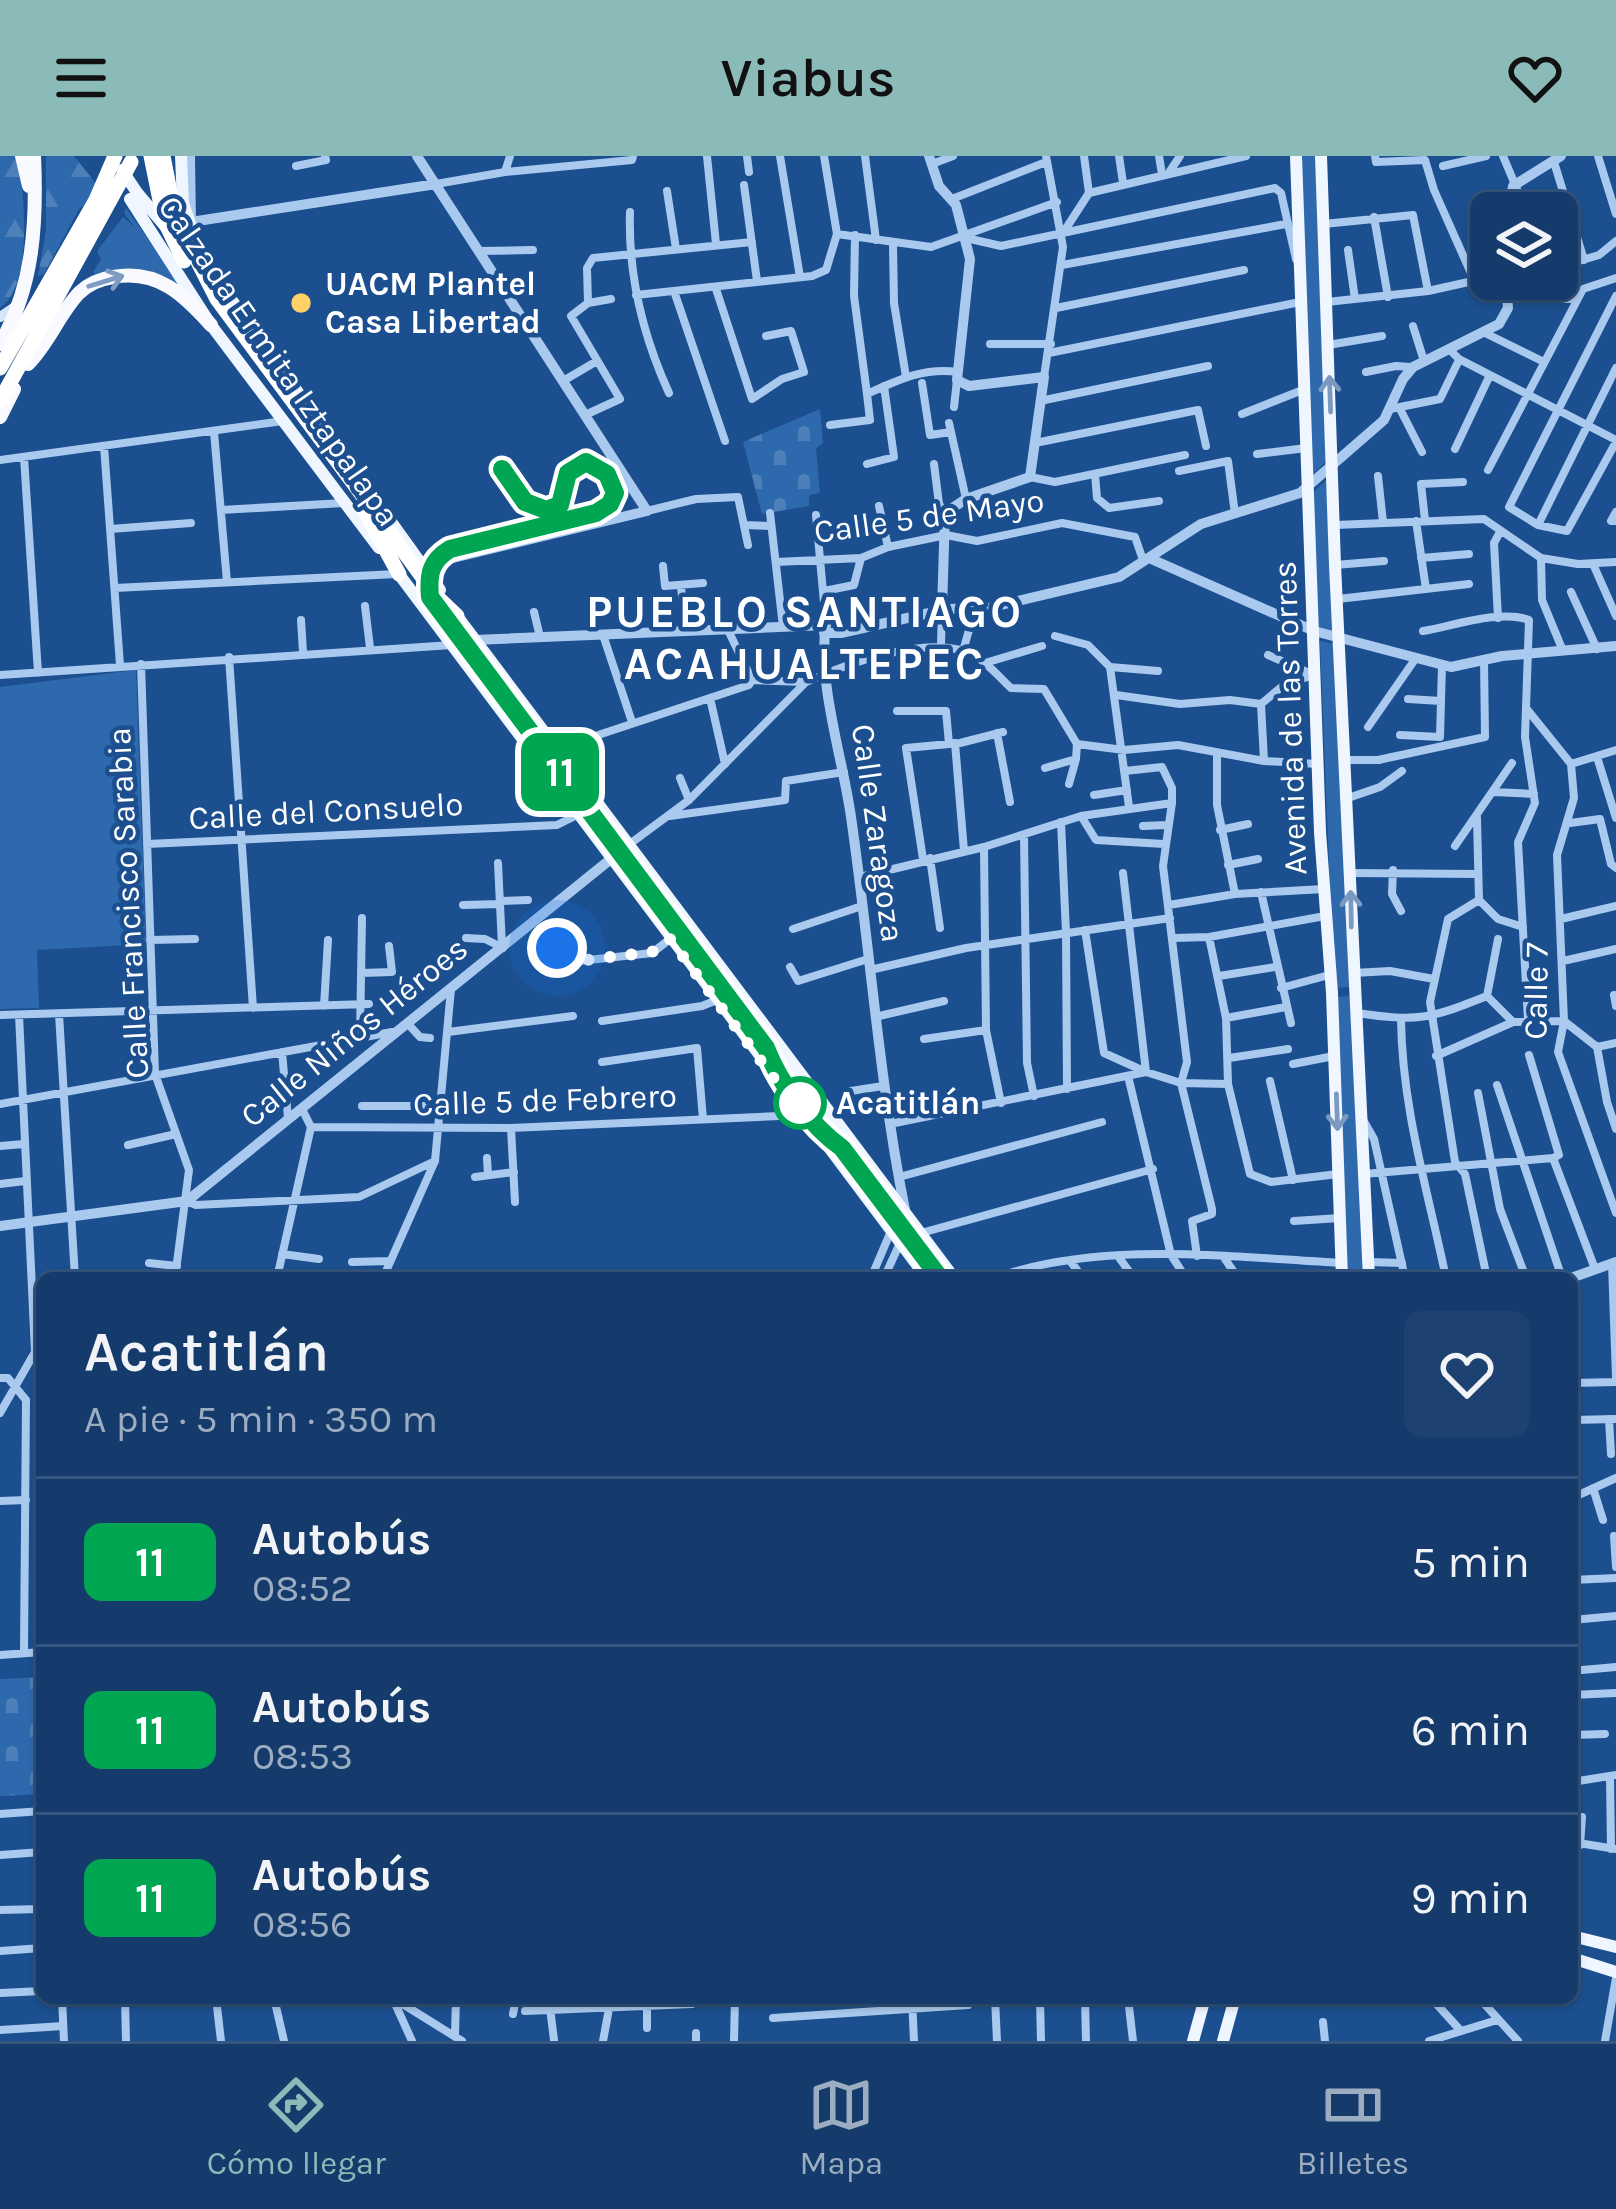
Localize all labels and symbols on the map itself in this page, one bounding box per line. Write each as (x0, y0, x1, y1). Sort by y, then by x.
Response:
street label: Calzada Ermita Iztapalapa (150, 189, 408, 533)
place label: UACM Plantel Casa Libertad (325, 265, 541, 341)
one-way arrow (86, 269, 124, 291)
marker: UACM Plantel Casa Libertad (288, 290, 314, 316)
one-way arrow (1318, 375, 1341, 414)
street label: Calle 5 de Mayo (811, 481, 1047, 551)
street label: Avenida de las Torres (1266, 560, 1314, 876)
district label: PUEBLO SANTIAGO ACAHUALTEPEC (586, 586, 1024, 690)
street label: Calle Zaragoza (844, 721, 912, 945)
street label: Calle Francisco Sarabia (100, 726, 156, 1080)
line badge: 11 (506, 733, 614, 811)
street label: Calle del Consuelo (188, 785, 464, 837)
one-way arrow (1340, 890, 1363, 929)
your location (527, 918, 587, 978)
street label: Calle Niños Héroes (233, 929, 475, 1135)
street label: Calle 7 (1516, 942, 1556, 1040)
street label: Calle 5 de Febrero (412, 1076, 678, 1124)
marker: Acatitlán (775, 1078, 825, 1128)
place label: Acatitlán (836, 1084, 980, 1122)
one-way arrow (1326, 1092, 1349, 1131)

